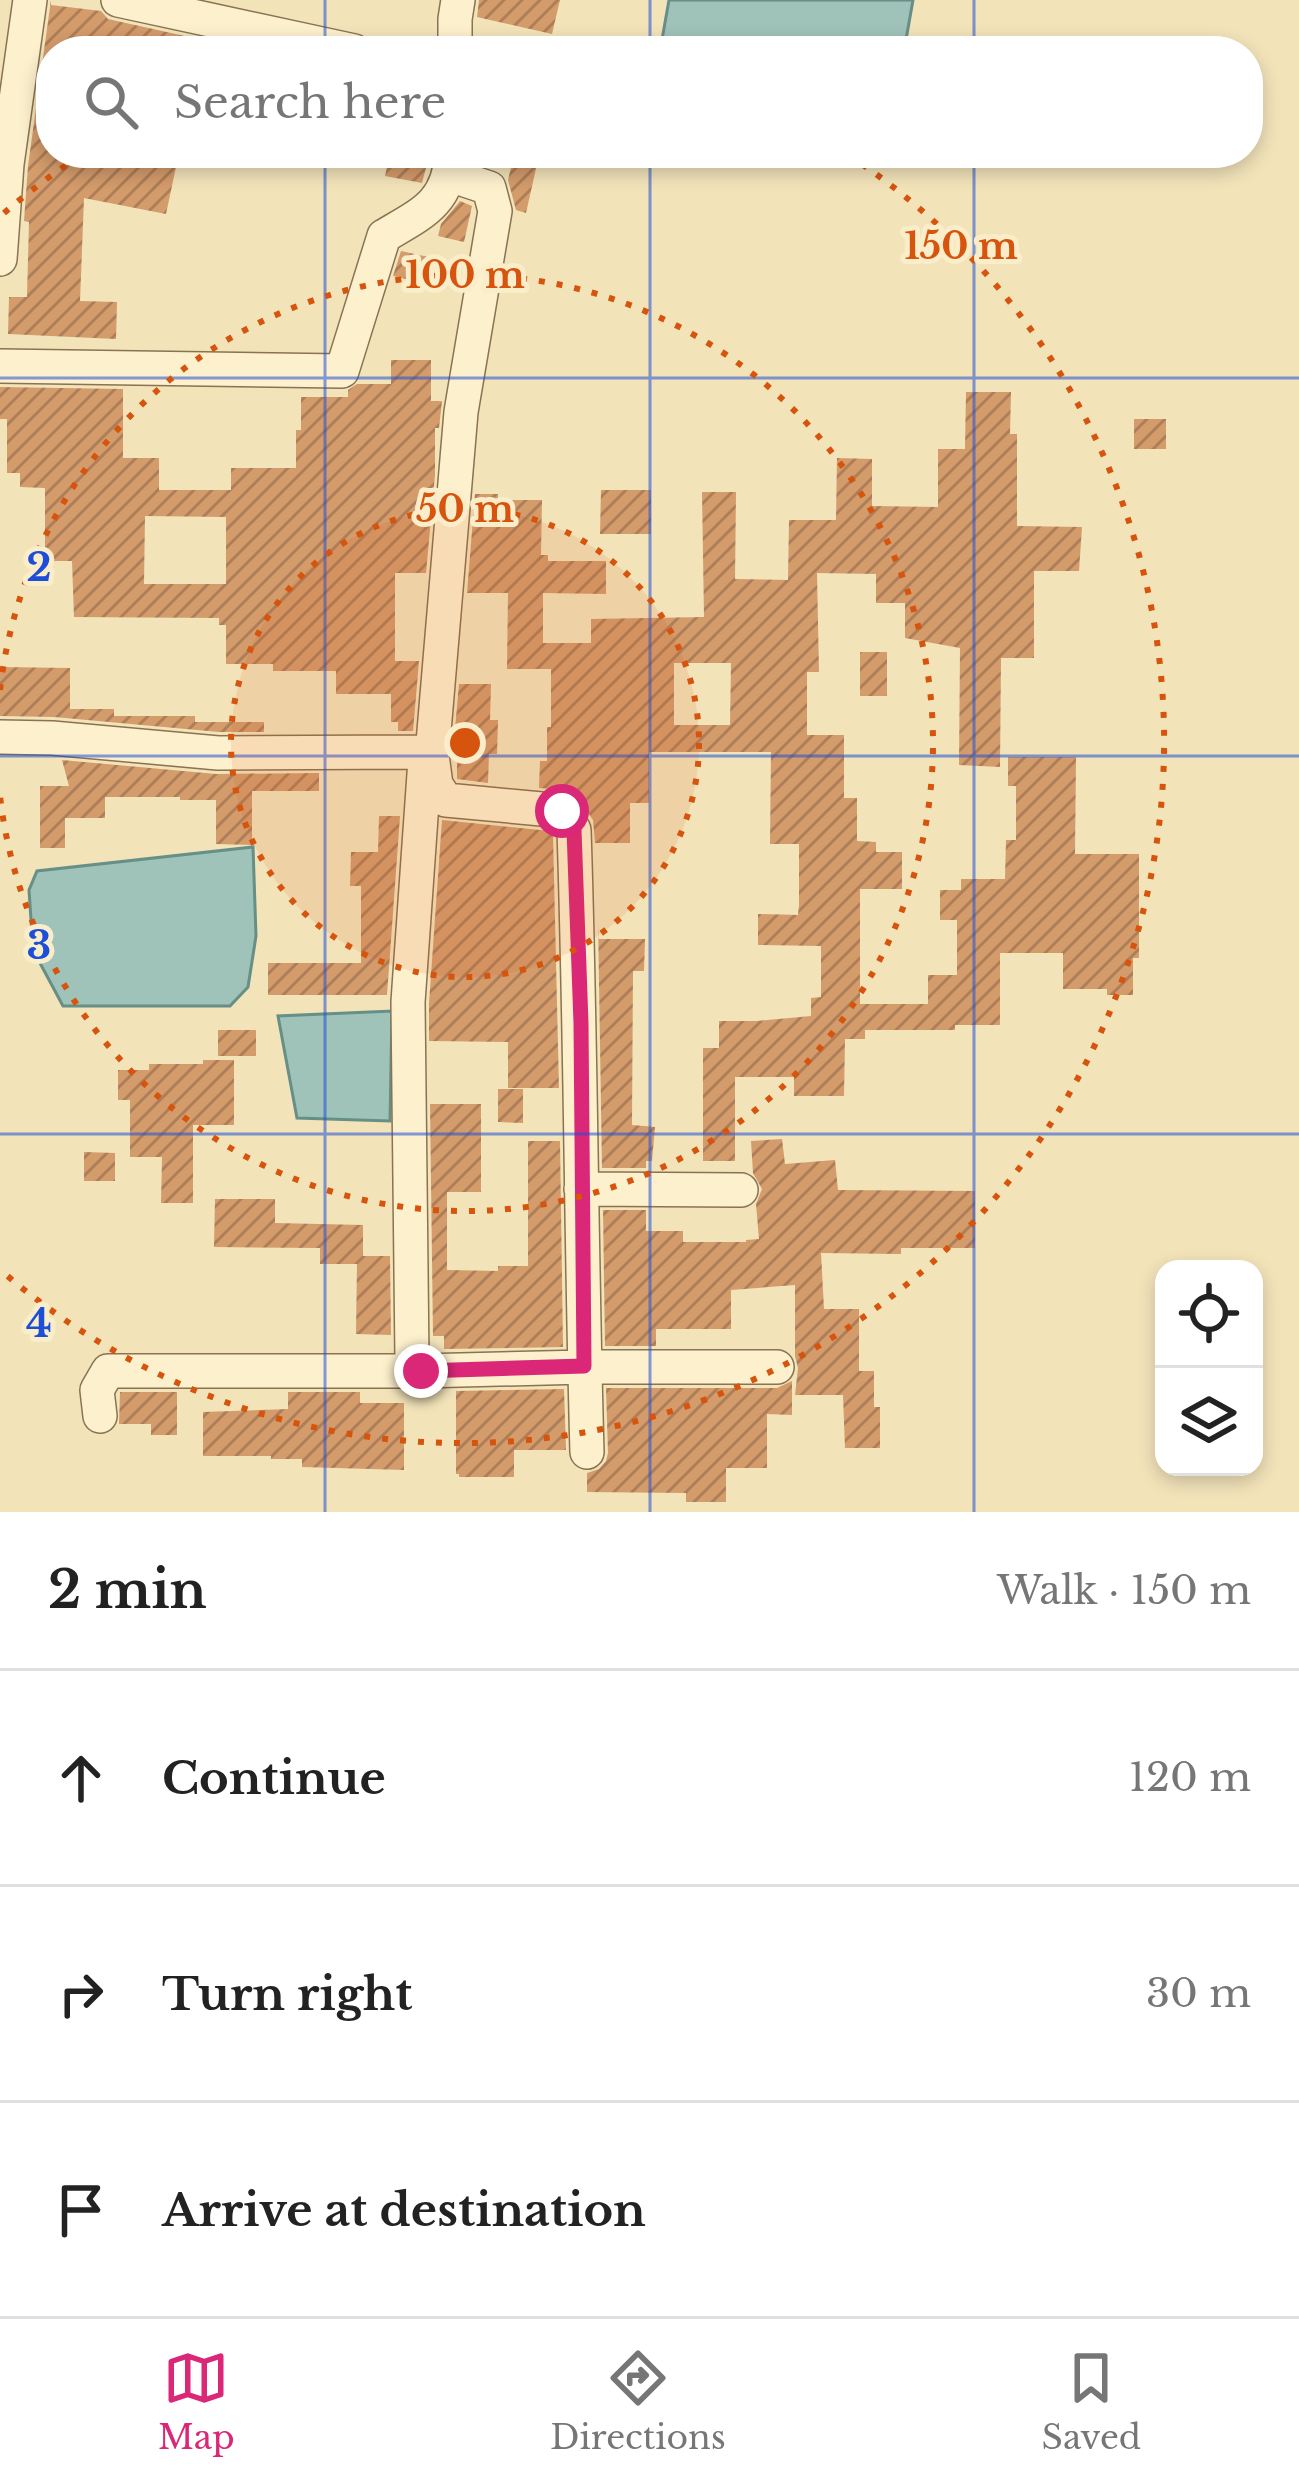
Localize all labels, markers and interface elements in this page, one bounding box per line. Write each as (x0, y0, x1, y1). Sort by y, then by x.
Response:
search box (36, 36, 1263, 168)
icon: search (78, 69, 144, 135)
text: Search here (174, 74, 446, 130)
text: 150 m (904, 224, 1018, 269)
text: 100 m (405, 253, 525, 298)
text: 50 m (416, 487, 514, 532)
text: 2 (26, 543, 52, 592)
centre of rings (444, 722, 486, 764)
route start (535, 784, 589, 838)
text: 3 (27, 921, 51, 970)
map controls (1155, 1260, 1263, 1476)
button: locate (1155, 1260, 1263, 1368)
text: 4 (26, 1299, 52, 1348)
route end (394, 1344, 448, 1398)
button: layers (1155, 1368, 1263, 1476)
text: 2 min (48, 1559, 207, 1622)
text: Walk · 150 m (997, 1566, 1251, 1615)
icon: ahead (48, 1745, 114, 1811)
text: Continue (162, 1750, 386, 1806)
text: 120 m (1129, 1753, 1251, 1802)
icon: right (48, 1961, 114, 2027)
text: Turn right (162, 1966, 412, 2022)
text: 30 m (1146, 1969, 1251, 2018)
icon: arrive (48, 2177, 114, 2243)
text: Arrive at destination (162, 2182, 646, 2238)
tab: Map (158, 2345, 235, 2458)
tab: Directions (550, 2345, 726, 2458)
tab: Saved (1042, 2345, 1141, 2458)

